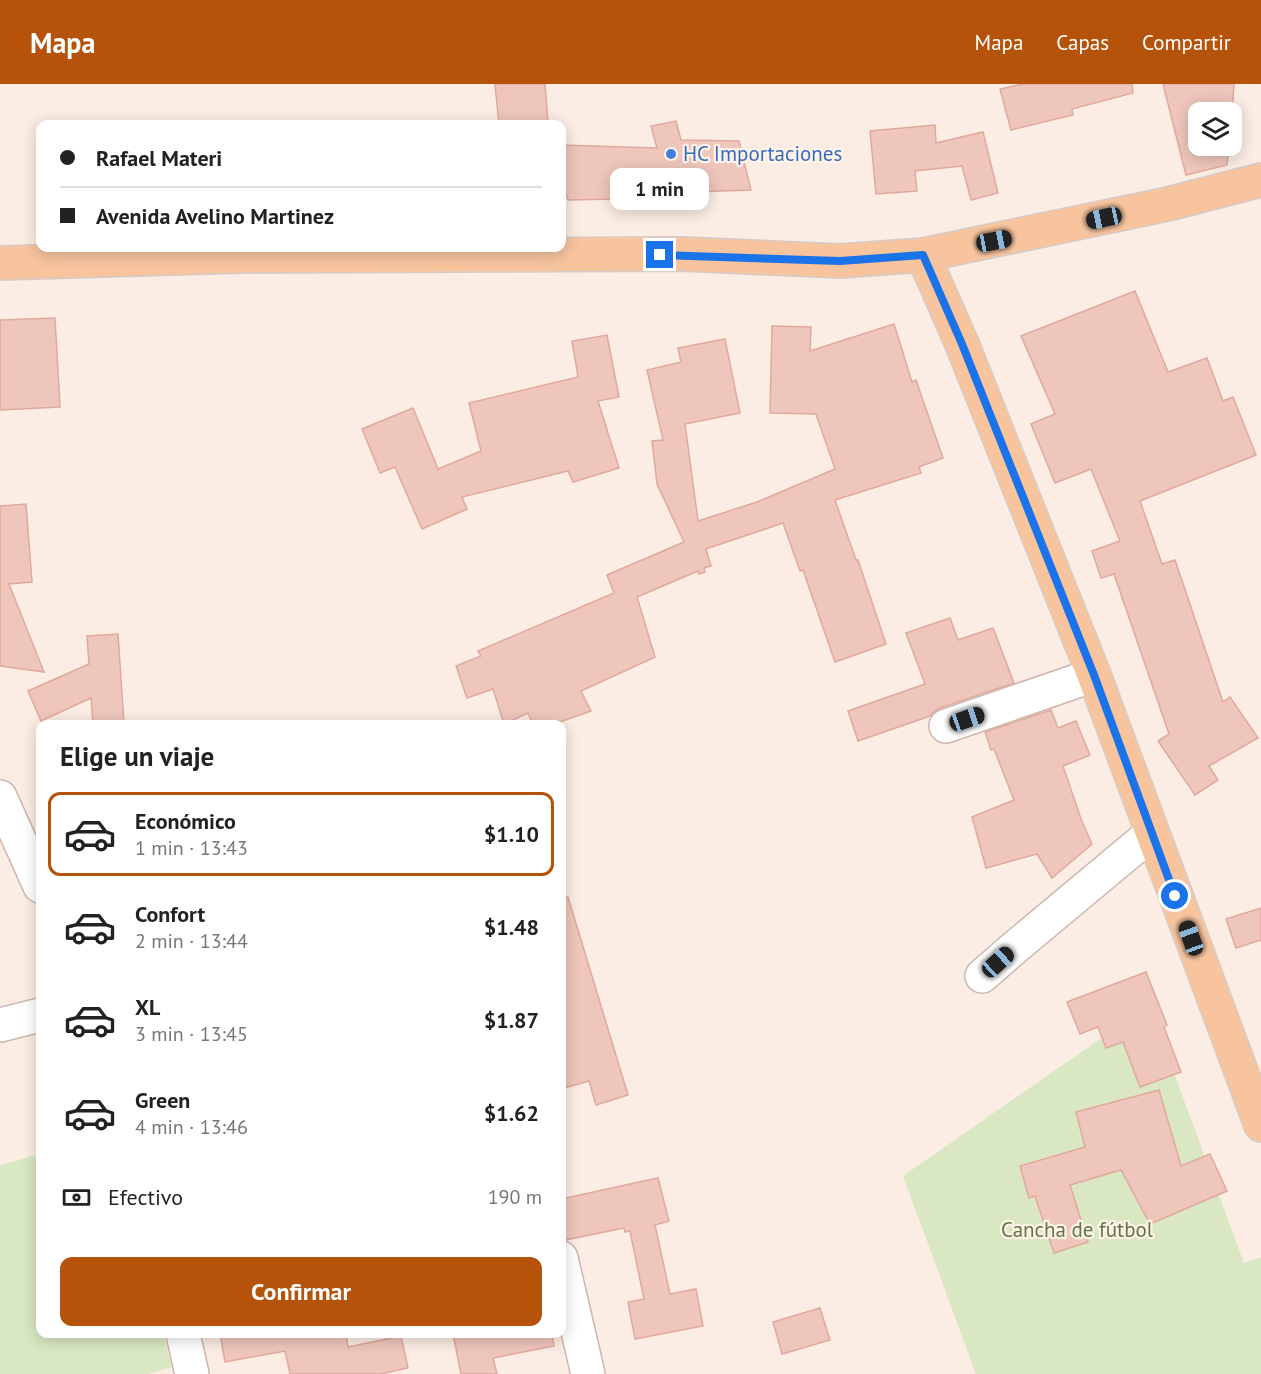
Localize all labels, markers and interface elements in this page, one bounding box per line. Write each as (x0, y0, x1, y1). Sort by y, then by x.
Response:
text: Mapa (30, 24, 95, 61)
text: Mapa (975, 29, 1023, 56)
text: Capas (1056, 29, 1109, 56)
text: Compartir (1142, 29, 1231, 56)
map controls (1188, 102, 1242, 156)
button: layers (1188, 102, 1242, 156)
place label: HC Importaciones (683, 140, 842, 167)
text: Rafael Materi (96, 144, 222, 172)
marker: HC Importaciones (664, 147, 678, 161)
callout: 1 min (610, 168, 710, 210)
text: 1 min (635, 176, 684, 202)
text: Avenida Avelino Martinez (96, 202, 334, 230)
car (1085, 205, 1123, 231)
car (975, 229, 1013, 253)
route end (646, 241, 673, 268)
car (947, 705, 987, 733)
text: Elige un viaje (60, 739, 214, 773)
icon: car (63, 807, 117, 861)
text: Económico (135, 807, 236, 835)
text: $1.10 (484, 820, 539, 848)
text: 1 min · 13:43 (135, 835, 248, 861)
route start (1161, 882, 1188, 909)
icon: car (63, 900, 117, 954)
text: Confort (135, 900, 205, 928)
text: $1.48 (484, 913, 539, 941)
car (1176, 918, 1206, 958)
text: 2 min · 13:44 (135, 928, 248, 954)
car (979, 943, 1017, 981)
icon: car (63, 993, 117, 1047)
text: XL (135, 993, 160, 1021)
text: $1.87 (484, 1006, 539, 1034)
text: 3 min · 13:45 (135, 1021, 248, 1047)
icon: car (63, 1086, 117, 1140)
text: Green (135, 1086, 190, 1114)
text: $1.62 (484, 1099, 539, 1127)
text: 4 min · 13:46 (135, 1114, 248, 1140)
icon: cash (60, 1181, 93, 1214)
text: Efectivo (108, 1183, 183, 1211)
text: 190 m (488, 1184, 542, 1210)
park label: Cancha de fútbol (1001, 1216, 1153, 1243)
button: Confirmar (60, 1257, 542, 1326)

